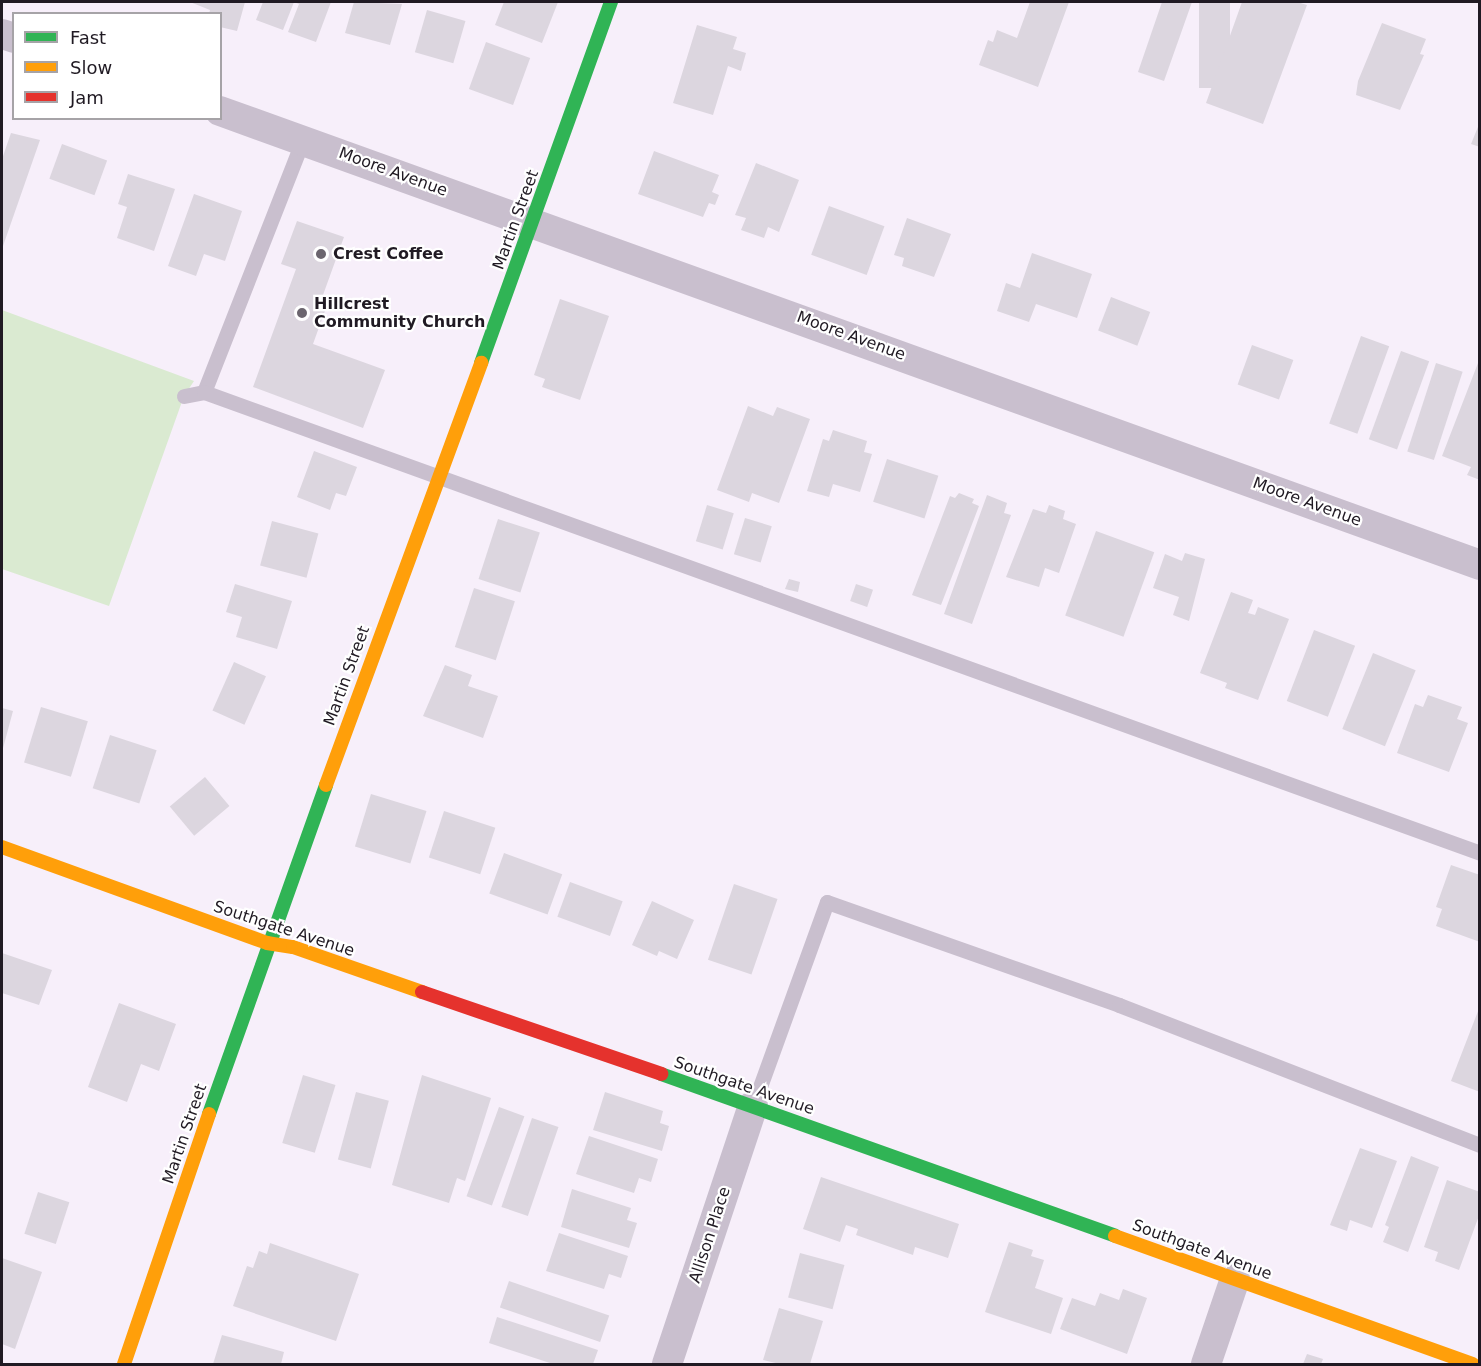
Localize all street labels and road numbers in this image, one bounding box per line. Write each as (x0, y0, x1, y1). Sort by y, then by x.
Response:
street label: Moore Avenue (336, 143, 450, 201)
street label: Martin Street (489, 168, 543, 272)
street label: Moore Avenue (794, 307, 908, 365)
street label: Moore Avenue (1250, 473, 1364, 531)
street label: Martin Street (320, 624, 374, 728)
street label: Southgate Avenue (211, 897, 357, 961)
street label: Southgate Avenue (671, 1053, 817, 1119)
street label: Martin Street (159, 1081, 211, 1187)
street label: Allison Place (685, 1184, 735, 1286)
street label: Southgate Avenue (1130, 1216, 1274, 1284)

